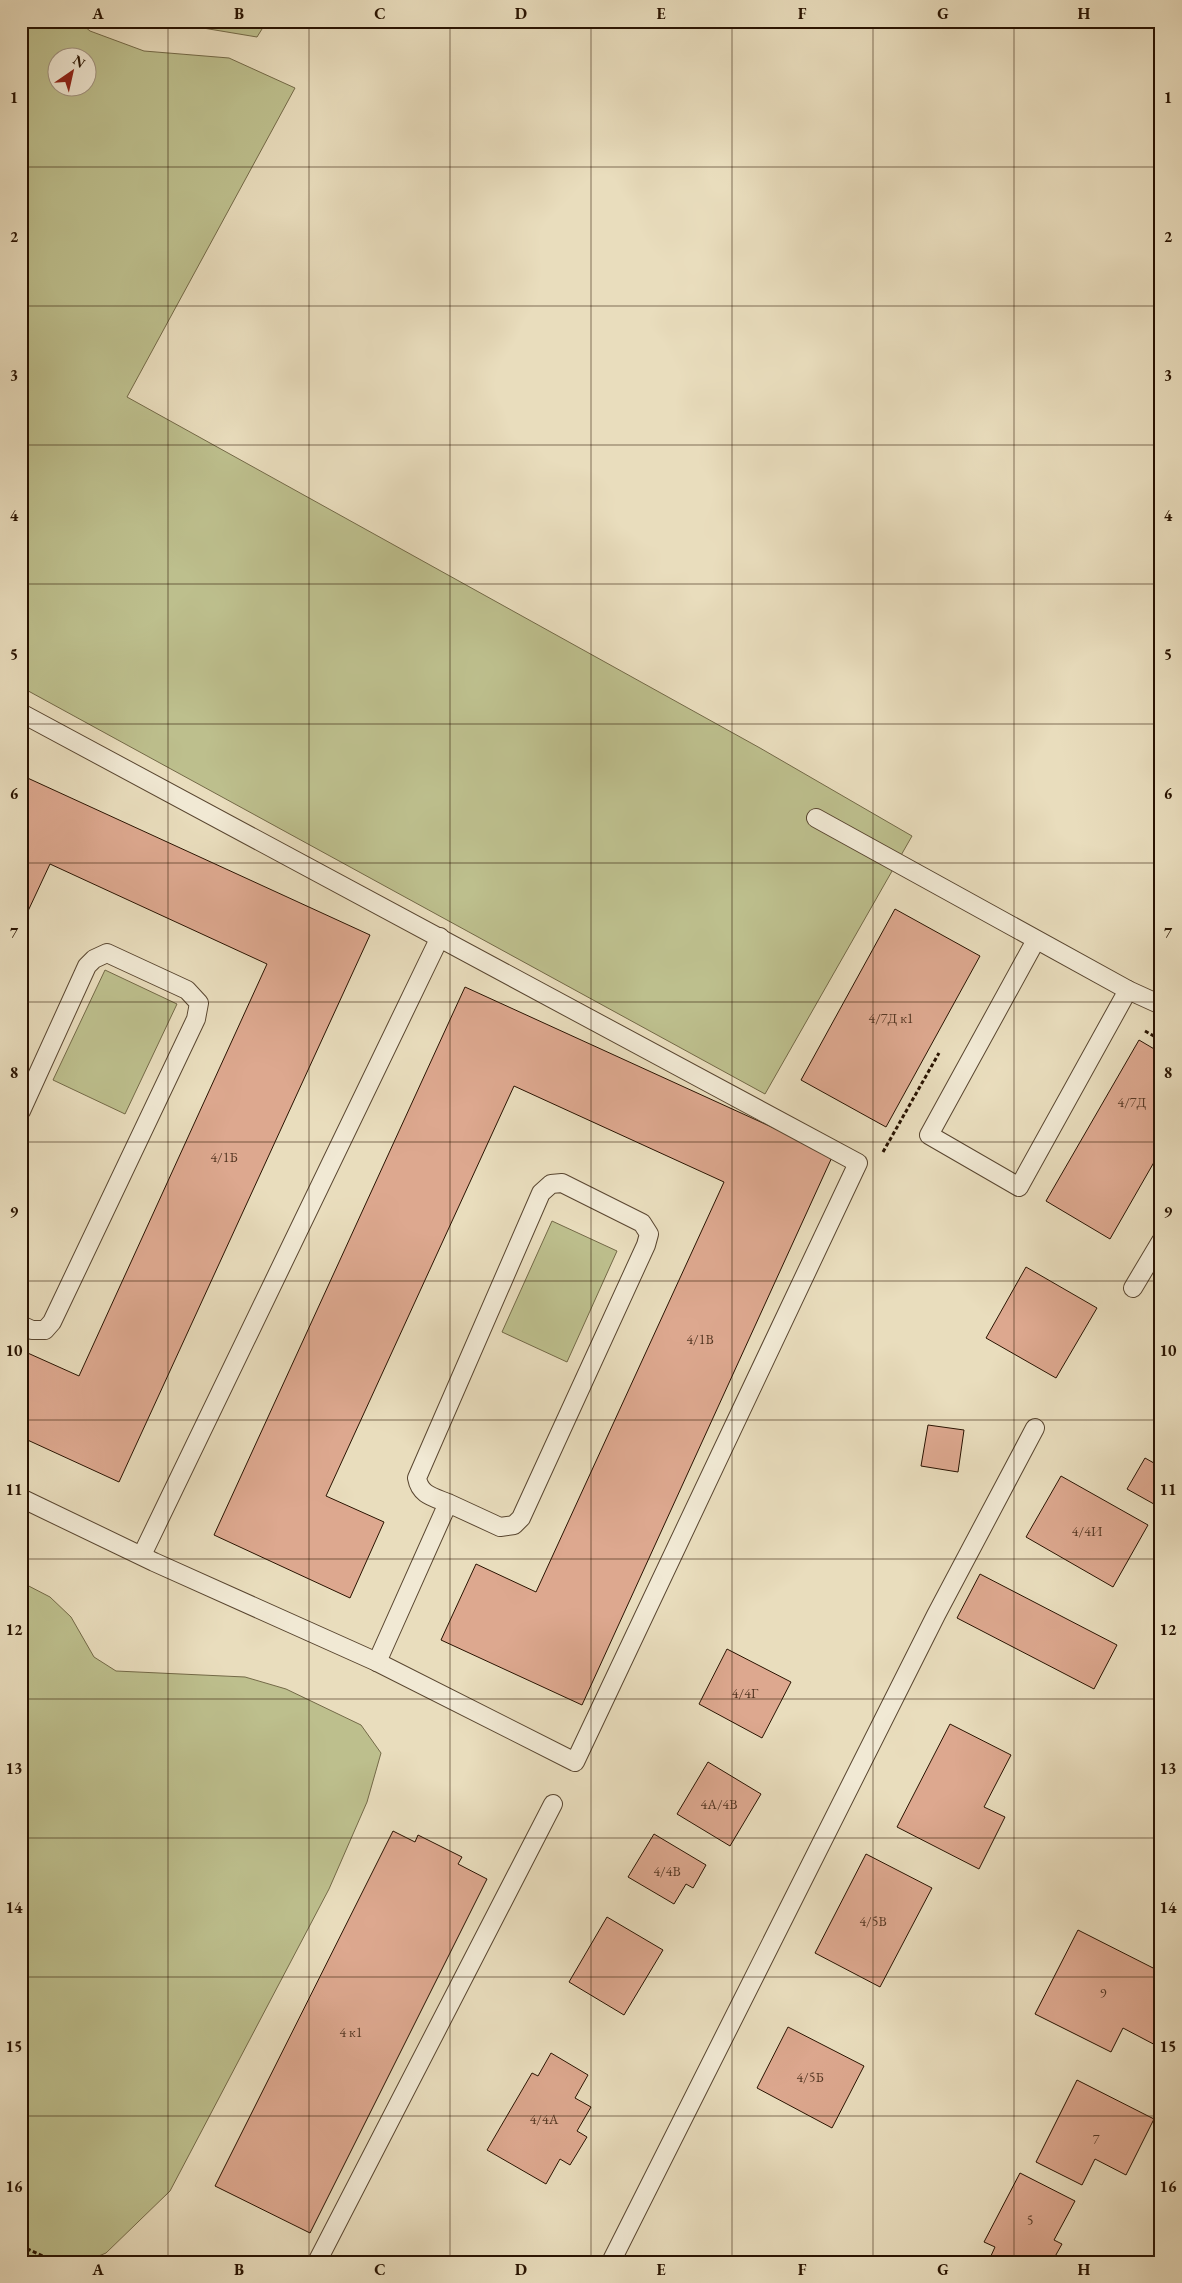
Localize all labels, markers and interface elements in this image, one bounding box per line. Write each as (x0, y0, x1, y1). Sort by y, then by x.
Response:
text: A (91, 3, 104, 24)
text: B (234, 3, 244, 24)
text: C (374, 3, 386, 24)
text: D (515, 3, 527, 24)
text: E (656, 3, 666, 24)
text: F (798, 3, 807, 24)
text: G (937, 3, 949, 24)
text: H (1078, 3, 1091, 24)
north arrow (48, 48, 98, 98)
text: N (70, 51, 90, 72)
text: 1 (10, 87, 18, 108)
text: 1 (1164, 87, 1172, 108)
text: 2 (10, 226, 19, 247)
text: 2 (1164, 226, 1173, 247)
text: 3 (10, 365, 18, 386)
text: 3 (1164, 365, 1172, 386)
text: 4 (10, 505, 19, 526)
text: 4 (1164, 505, 1173, 526)
text: 5 (10, 644, 18, 665)
text: 5 (1164, 644, 1172, 665)
text: 6 (10, 783, 19, 804)
text: 6 (1164, 783, 1173, 804)
text: 7 (10, 922, 19, 943)
text: 7 (1164, 922, 1173, 943)
house number: 4/7Д к1 (868, 1009, 914, 1027)
text: 8 (10, 1062, 18, 1083)
text: 8 (1164, 1062, 1172, 1083)
house number: 4/7Д (1118, 1093, 1147, 1111)
house number: 4/1Б (210, 1148, 238, 1166)
text: 9 (10, 1201, 19, 1222)
text: 9 (1164, 1201, 1173, 1222)
house number: 4/1В (686, 1330, 714, 1348)
text: 10 (6, 1340, 23, 1361)
text: 10 (1160, 1340, 1177, 1361)
text: 11 (6, 1479, 22, 1500)
text: 11 (1160, 1479, 1176, 1500)
house number: 4/4И (1072, 1522, 1103, 1540)
text: 12 (6, 1619, 23, 1640)
text: 12 (1160, 1619, 1177, 1640)
house number: 4/4Г (732, 1684, 759, 1702)
text: 13 (6, 1758, 22, 1779)
text: 13 (1160, 1758, 1176, 1779)
house number: 4А/4В (701, 1795, 737, 1813)
house number: 4/4В (653, 1862, 681, 1880)
text: 14 (6, 1897, 23, 1918)
text: 14 (1160, 1897, 1177, 1918)
house number: 4/5В (859, 1912, 887, 1930)
house number: 9 (1100, 1984, 1107, 2002)
house number: 4 к1 (340, 2023, 362, 2041)
text: 15 (6, 2036, 22, 2057)
text: 15 (1160, 2036, 1176, 2057)
house number: 4/5Б (796, 2068, 824, 2086)
house number: 4/4А (530, 2110, 559, 2128)
house number: 7 (1093, 2130, 1100, 2148)
text: 16 (6, 2176, 23, 2197)
text: 16 (1160, 2176, 1177, 2197)
house number: 5 (1027, 2211, 1033, 2229)
text: A (91, 2259, 104, 2280)
text: B (234, 2259, 244, 2280)
text: C (374, 2259, 386, 2280)
text: D (515, 2259, 527, 2280)
text: E (656, 2259, 666, 2280)
text: F (798, 2259, 807, 2280)
text: G (937, 2259, 949, 2280)
text: H (1078, 2259, 1091, 2280)

